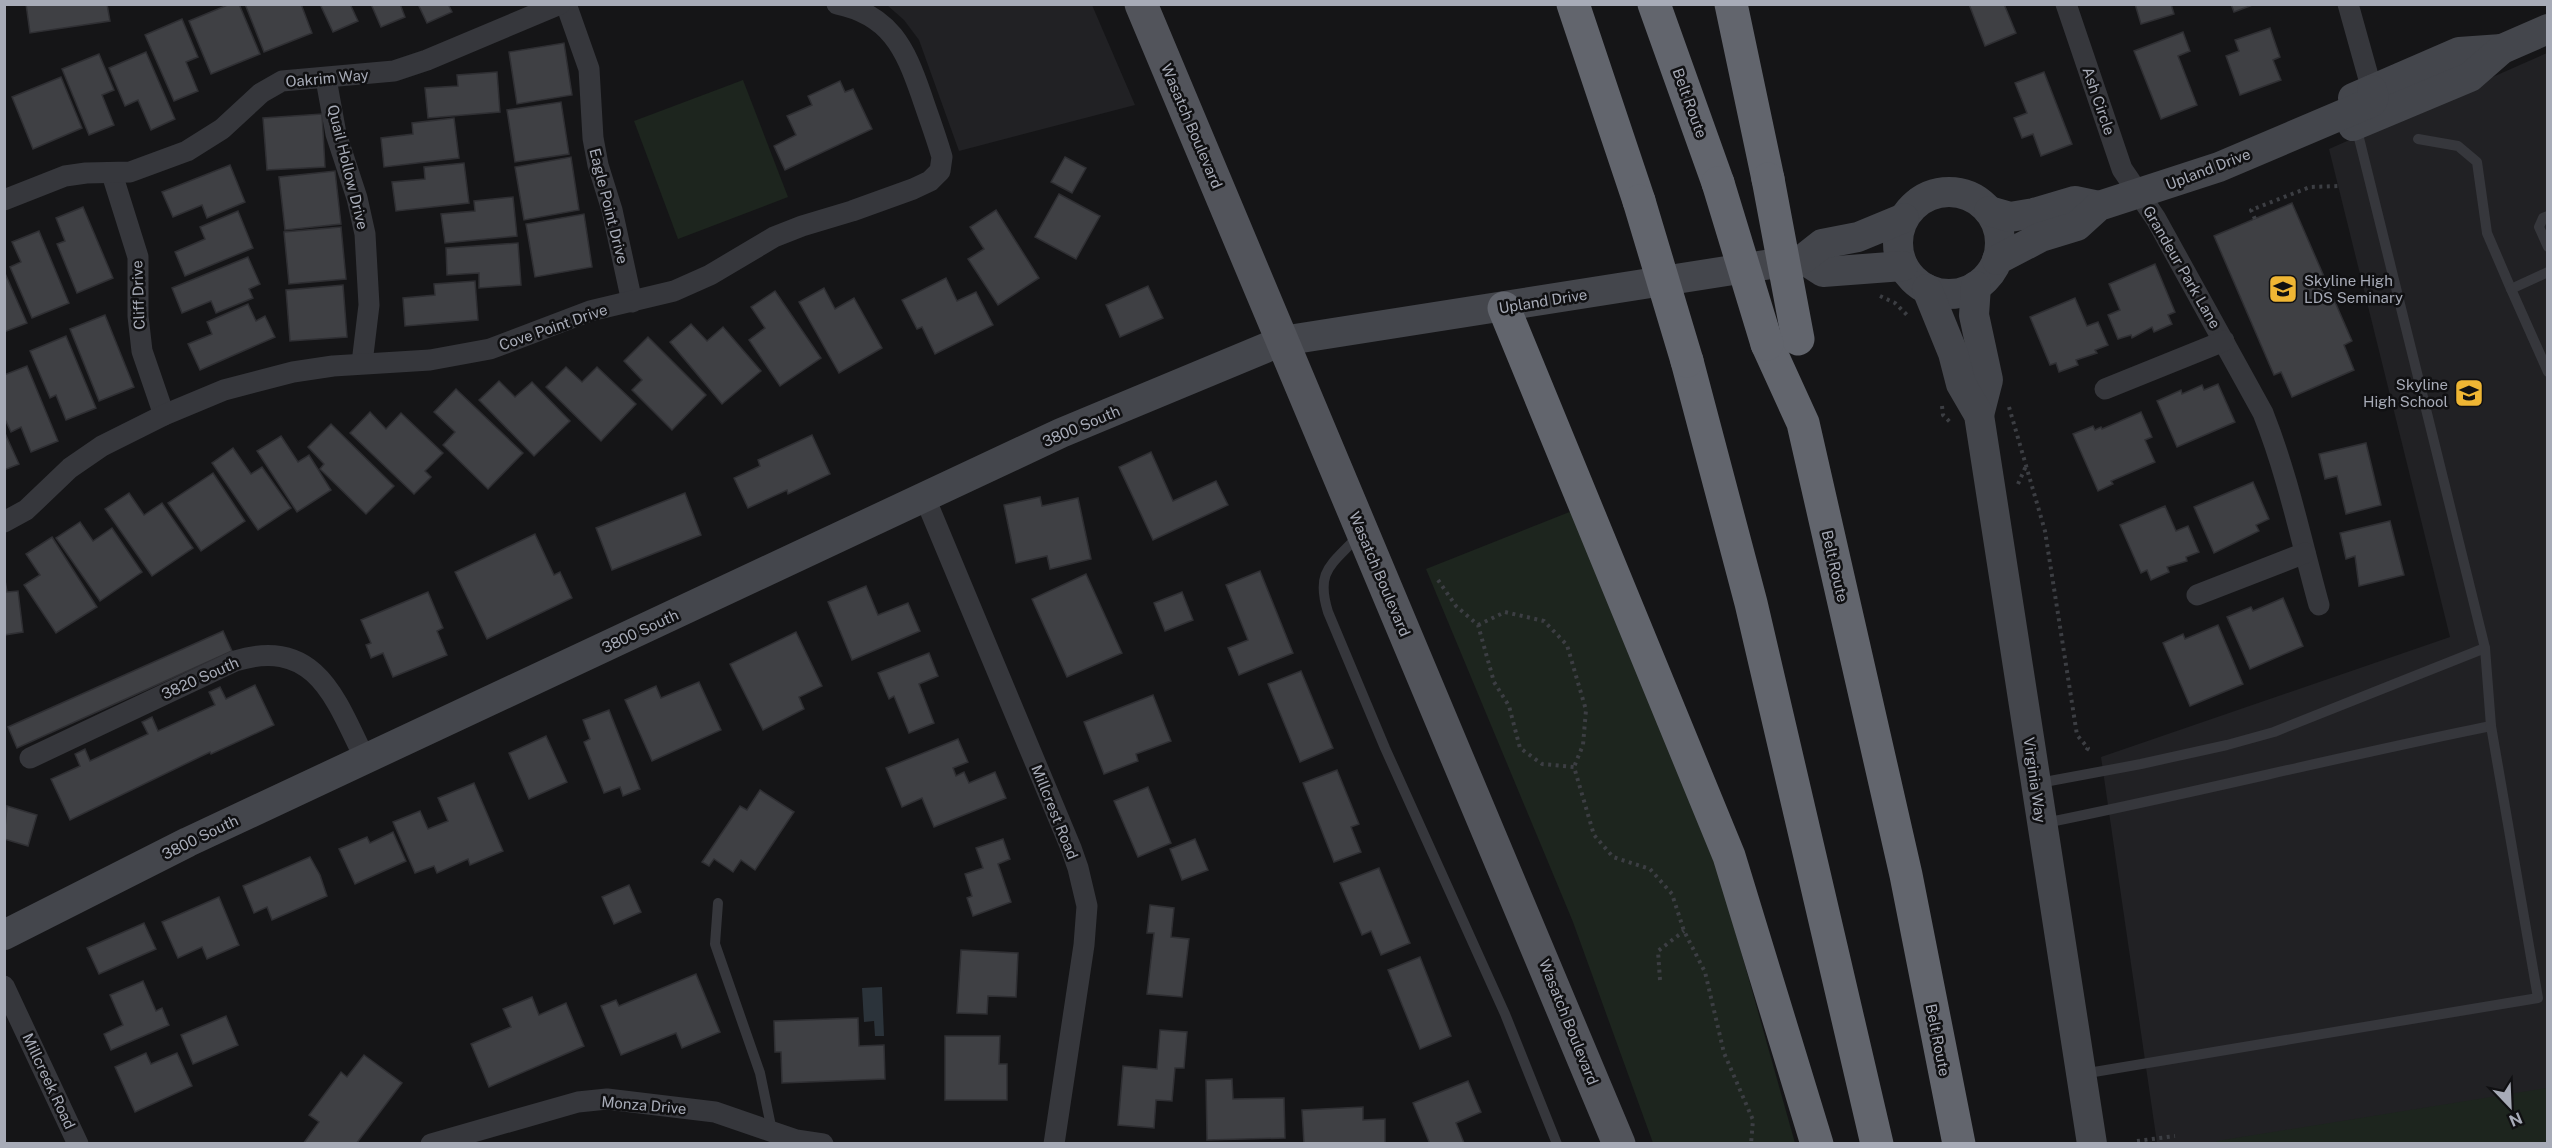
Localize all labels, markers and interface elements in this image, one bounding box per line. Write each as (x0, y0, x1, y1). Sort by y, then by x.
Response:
street label: Wasatch Boulevard (1158, 61, 1226, 191)
street label: Ash Circle (2079, 65, 2119, 137)
street label: Oakrim Way (285, 66, 369, 90)
street label: Belt Route (1669, 66, 1711, 140)
street label: Quail Hollow Drive (324, 103, 372, 231)
street label: Upland Drive (2163, 145, 2253, 193)
street label: Eagle Point Drive (586, 146, 632, 266)
street label: Grandeur Park Lane (2140, 203, 2224, 331)
street label: Cliff Drive (128, 260, 148, 330)
place label: Skyline High LDS Seminary (2304, 272, 2403, 306)
school or university icon: Skyline High LDS Seminary (2267, 273, 2299, 305)
street label: Upland Drive (1498, 286, 1588, 316)
street label: Cove Point Drive (497, 300, 609, 354)
place label: Skyline High School (2363, 376, 2448, 410)
school or university icon: Skyline High School (2453, 377, 2485, 409)
street label: 3800 South (1040, 402, 1122, 450)
street label: Wasatch Boulevard (1346, 509, 1414, 639)
street label: Belt Route (1818, 528, 1852, 604)
street label: 3800 South (599, 606, 681, 656)
street label: 3820 South (159, 653, 241, 703)
street label: Virginia Way (2021, 736, 2049, 824)
street label: Millcrest Road (1028, 762, 1082, 862)
street label: 3800 South (159, 811, 241, 863)
street label: Wasatch Boulevard (1536, 957, 1602, 1087)
street label: Belt Route (1923, 1002, 1953, 1078)
street label: Millcreek Road (19, 1030, 79, 1132)
north arrow (2480, 1076, 2540, 1136)
street label: Monza Drive (601, 1093, 687, 1117)
text: N (2506, 1108, 2525, 1131)

